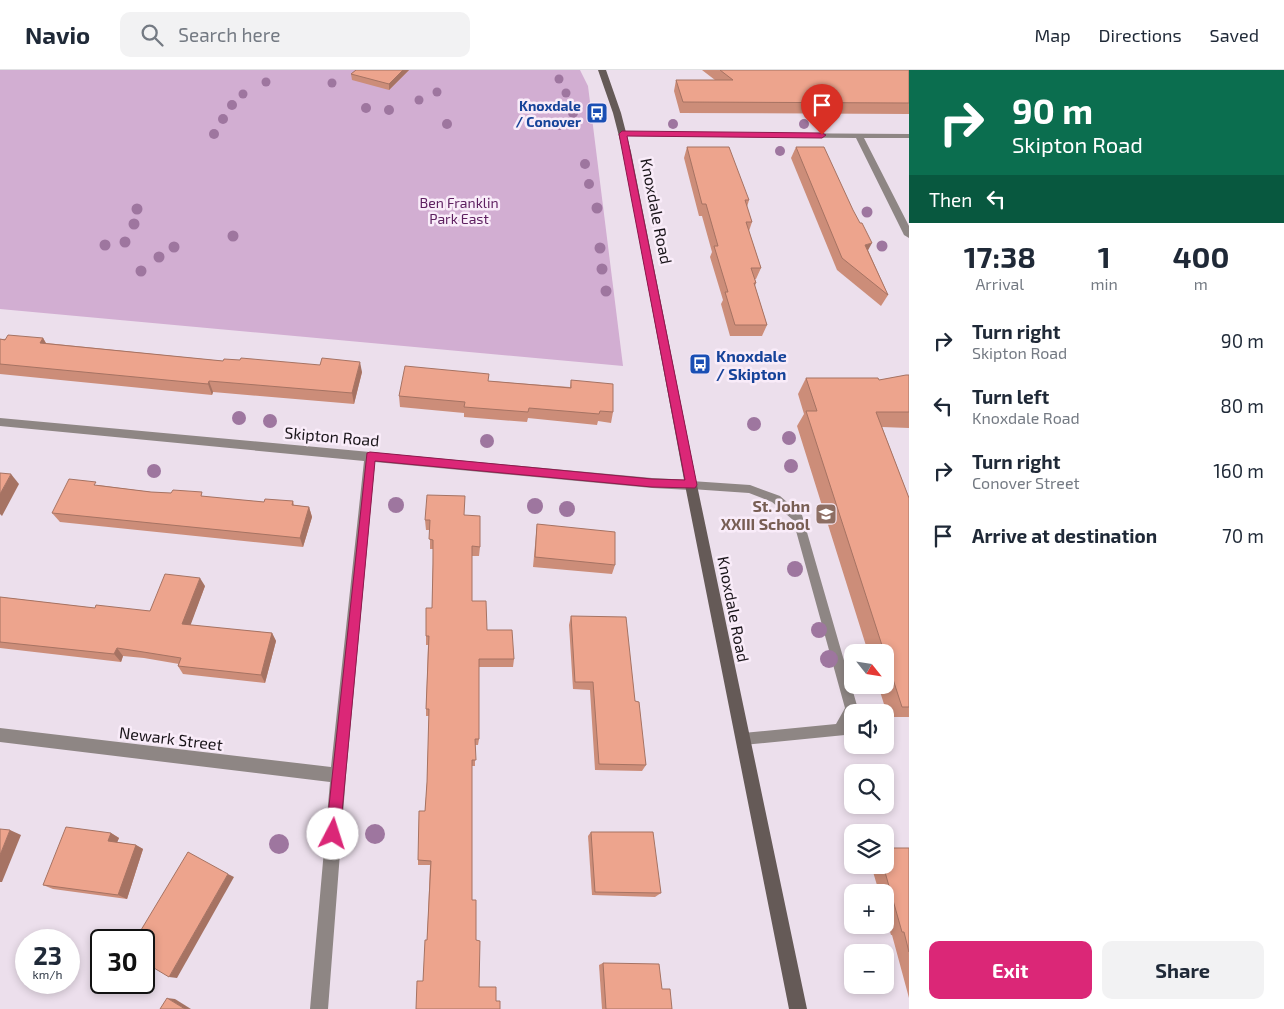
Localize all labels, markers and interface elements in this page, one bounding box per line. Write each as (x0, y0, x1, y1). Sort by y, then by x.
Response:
search box (120, 12, 470, 57)
text: Navio (25, 20, 90, 49)
icon: search (138, 21, 166, 49)
text: Search here (178, 23, 280, 46)
text: Map (1034, 24, 1071, 46)
text: Directions (1099, 24, 1182, 46)
text: Saved (1210, 24, 1259, 46)
pin (801, 84, 843, 135)
text: 90 m (1012, 89, 1093, 131)
icon: right (929, 90, 994, 155)
icon: arrive (808, 91, 836, 119)
place label: Knoxdale / Conover (516, 97, 581, 130)
bus stop icon: Knoxdale / Conover (585, 101, 609, 125)
text: Skipton Road (1012, 131, 1143, 157)
street label: Knoxdale Road (637, 156, 677, 266)
icon: left (982, 185, 1010, 213)
text: Then (929, 188, 972, 211)
park label: Ben Franklin Park East (419, 194, 499, 227)
text: 17:38 (964, 238, 1036, 274)
text: 1 (1098, 238, 1111, 274)
text: 400 (1172, 238, 1229, 274)
text: Arrival (975, 274, 1024, 293)
text: min (1090, 274, 1118, 293)
text: m (1194, 274, 1208, 293)
text: Turn right (972, 320, 1060, 343)
icon: right (929, 327, 957, 355)
text: 90 m (1221, 329, 1264, 352)
text: Skipton Road (972, 343, 1067, 362)
place label: Knoxdale / Skipton (716, 346, 787, 383)
bus stop icon: Knoxdale / Skipton (688, 352, 712, 376)
text: Turn left (972, 385, 1049, 408)
icon: left (929, 392, 957, 420)
text: 80 m (1220, 394, 1264, 417)
text: Knoxdale Road (972, 408, 1080, 427)
street label: Skipton Road (284, 422, 380, 450)
text: Turn right (972, 450, 1060, 473)
icon: right (929, 457, 957, 485)
text: 160 m (1213, 459, 1264, 482)
text: Conover Street (972, 473, 1080, 492)
place label: St. John XXIII School (721, 496, 811, 533)
school or university icon: St. John XXIII School (814, 502, 838, 526)
icon: arrive (929, 522, 957, 550)
text: Arrive at destination (972, 524, 1157, 547)
text: 70 m (1222, 524, 1264, 547)
street label: Knoxdale Road (714, 554, 754, 664)
north arrow (844, 644, 894, 694)
map controls (844, 644, 894, 994)
button: sound (844, 704, 894, 754)
street label: Newark Street (118, 722, 224, 754)
button: search (844, 764, 894, 814)
position arrow (306, 807, 358, 859)
button: layers (844, 824, 894, 874)
button: + (844, 884, 894, 934)
speed limit sign: 30 (90, 929, 155, 994)
text: 23 (33, 940, 62, 970)
button: Exit (929, 941, 1092, 999)
button: Share (1102, 941, 1264, 999)
button: − (844, 944, 894, 994)
text: km/h (33, 967, 62, 981)

